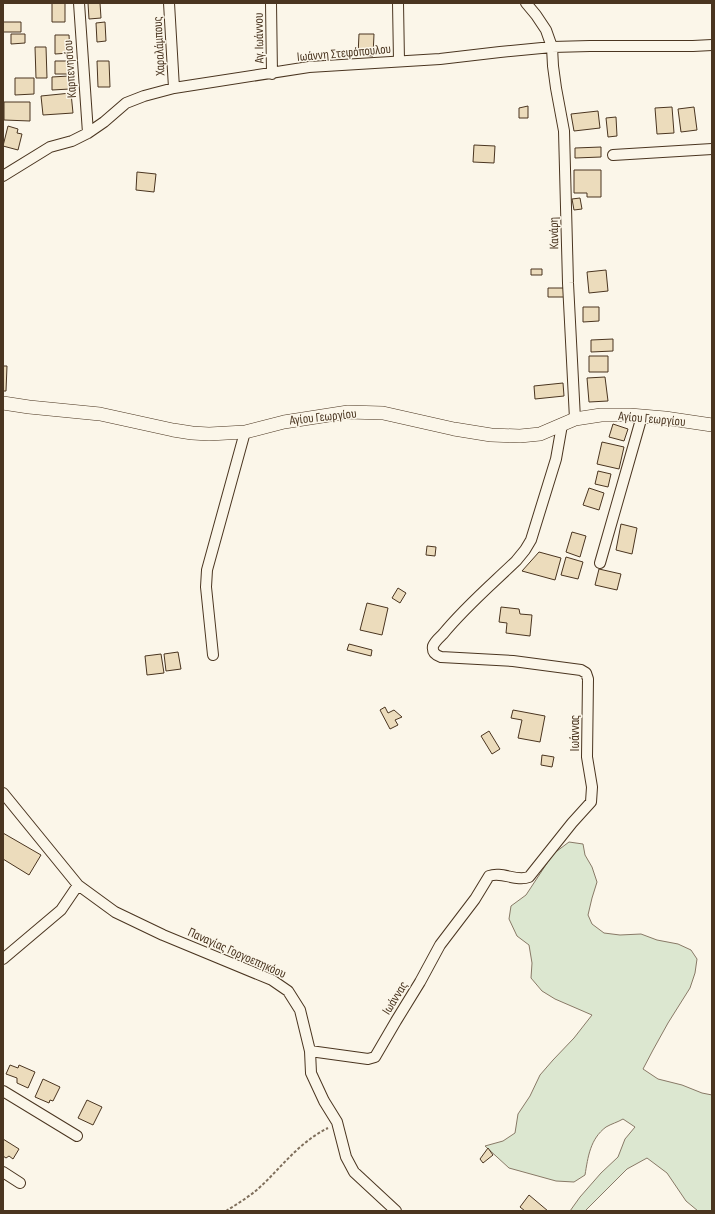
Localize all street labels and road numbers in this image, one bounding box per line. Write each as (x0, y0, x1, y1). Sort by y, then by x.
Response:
street label: Αγ. Ιωάννου (251, 12, 267, 65)
street label: Χαραλάμπους (149, 16, 169, 77)
street label: Καρπενησίου (60, 40, 80, 98)
street label: Ιωάννη Στεφόπουλου (296, 41, 392, 65)
street label: Κανάρη (546, 217, 562, 249)
street label: Αγίου Γεωργίου (288, 406, 357, 429)
street label: Αγίου Γεωργίου (617, 408, 686, 430)
street label: Ιωάννας (567, 715, 583, 751)
street label: Παναγίας Γοργοεπηκόου (185, 924, 289, 982)
street label: Ιωάννας (379, 978, 411, 1018)

